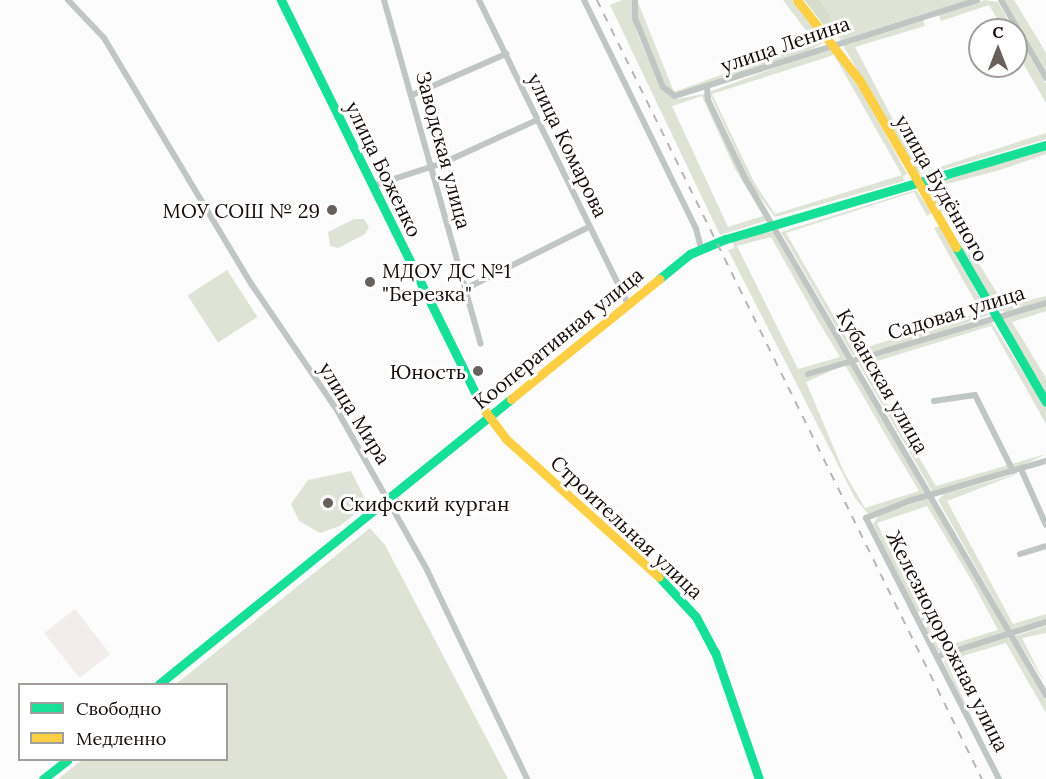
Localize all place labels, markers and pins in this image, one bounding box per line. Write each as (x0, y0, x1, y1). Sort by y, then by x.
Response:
place label: МОУ СОШ № 29 (163, 198, 320, 222)
marker: МОУ СОШ № 29 (325, 203, 339, 217)
place label: МДОУ ДС №1 "Березка" (382, 258, 511, 305)
marker: МДОУ ДС №1 "Березка" (363, 275, 377, 289)
place label: Юность (390, 359, 466, 383)
marker: Юность (471, 364, 485, 378)
place label: Скифский курган (340, 491, 509, 515)
marker: Скифский курган (321, 496, 335, 510)

